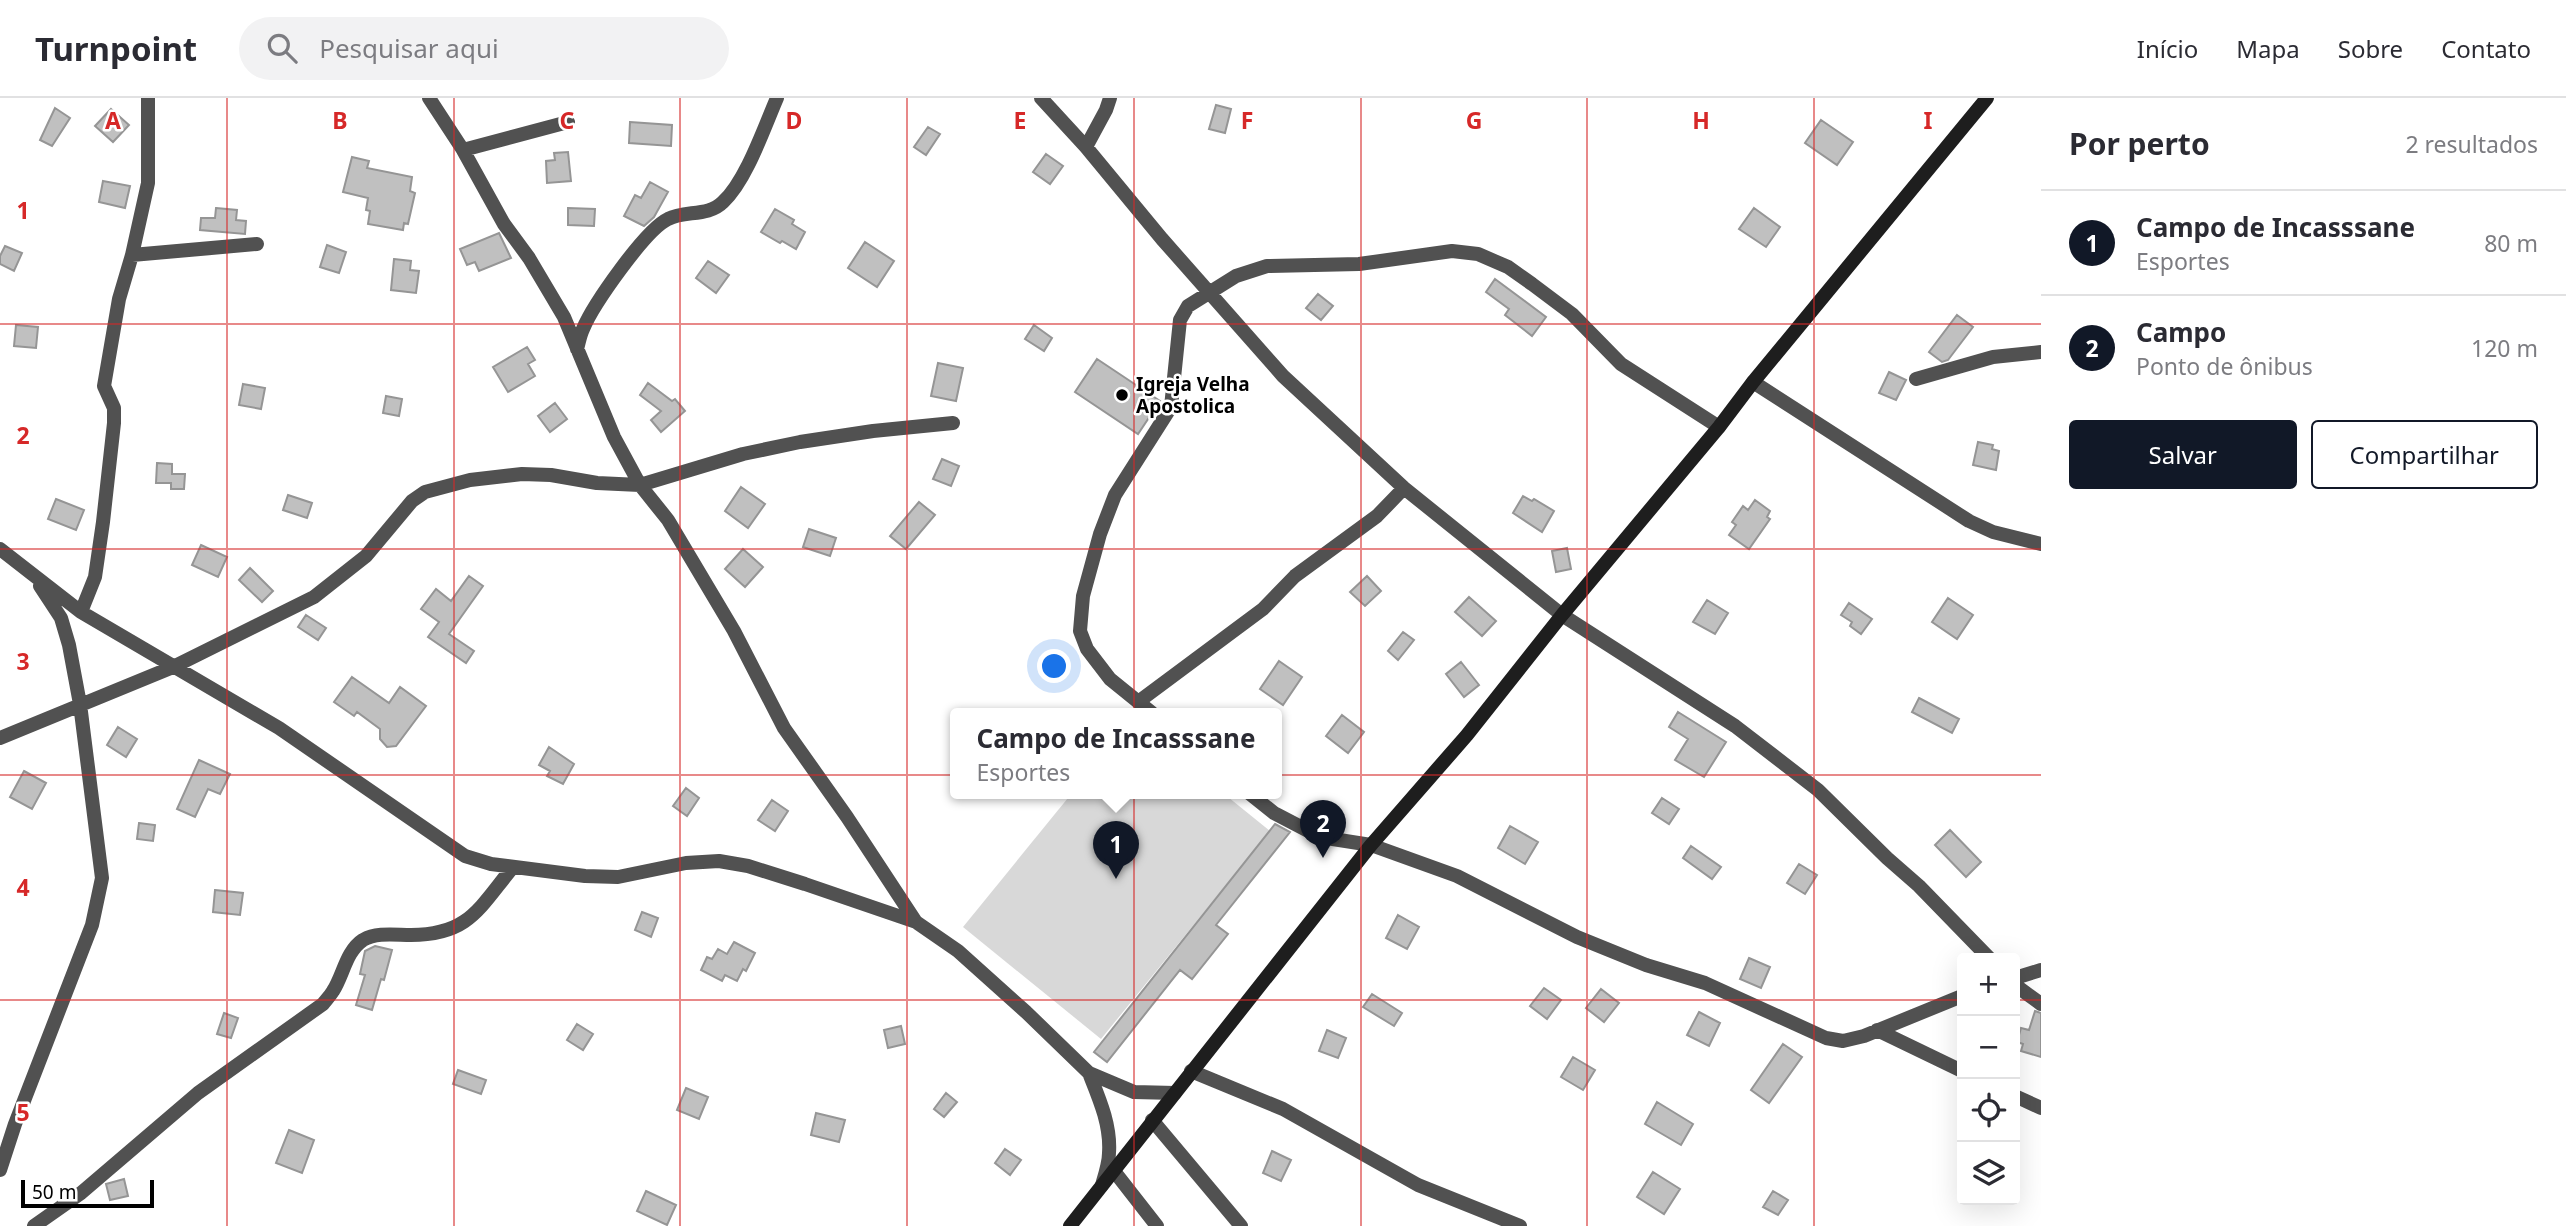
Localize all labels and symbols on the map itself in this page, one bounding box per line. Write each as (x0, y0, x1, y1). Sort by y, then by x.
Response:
text: A (105, 104, 121, 136)
text: B (332, 104, 348, 136)
text: C (560, 104, 575, 136)
text: D (786, 104, 802, 136)
text: E (1014, 104, 1026, 136)
text: F (1241, 104, 1253, 136)
text: G (1466, 104, 1482, 136)
text: H (1692, 104, 1710, 136)
text: I (1924, 104, 1933, 136)
text: 1 (16, 194, 30, 226)
place label: Igreja Velha Apostolica (1136, 371, 1250, 419)
marker: Igreja Velha Apostolica (1114, 387, 1130, 403)
text: 2 (16, 419, 30, 451)
text: 3 (16, 645, 30, 677)
your location (1037, 649, 1071, 683)
pin: 2 (1300, 800, 1346, 858)
pin: 1 (1093, 821, 1139, 879)
text: 4 (16, 871, 30, 903)
text: 5 (16, 1096, 30, 1128)
scale bar (21, 1177, 154, 1209)

